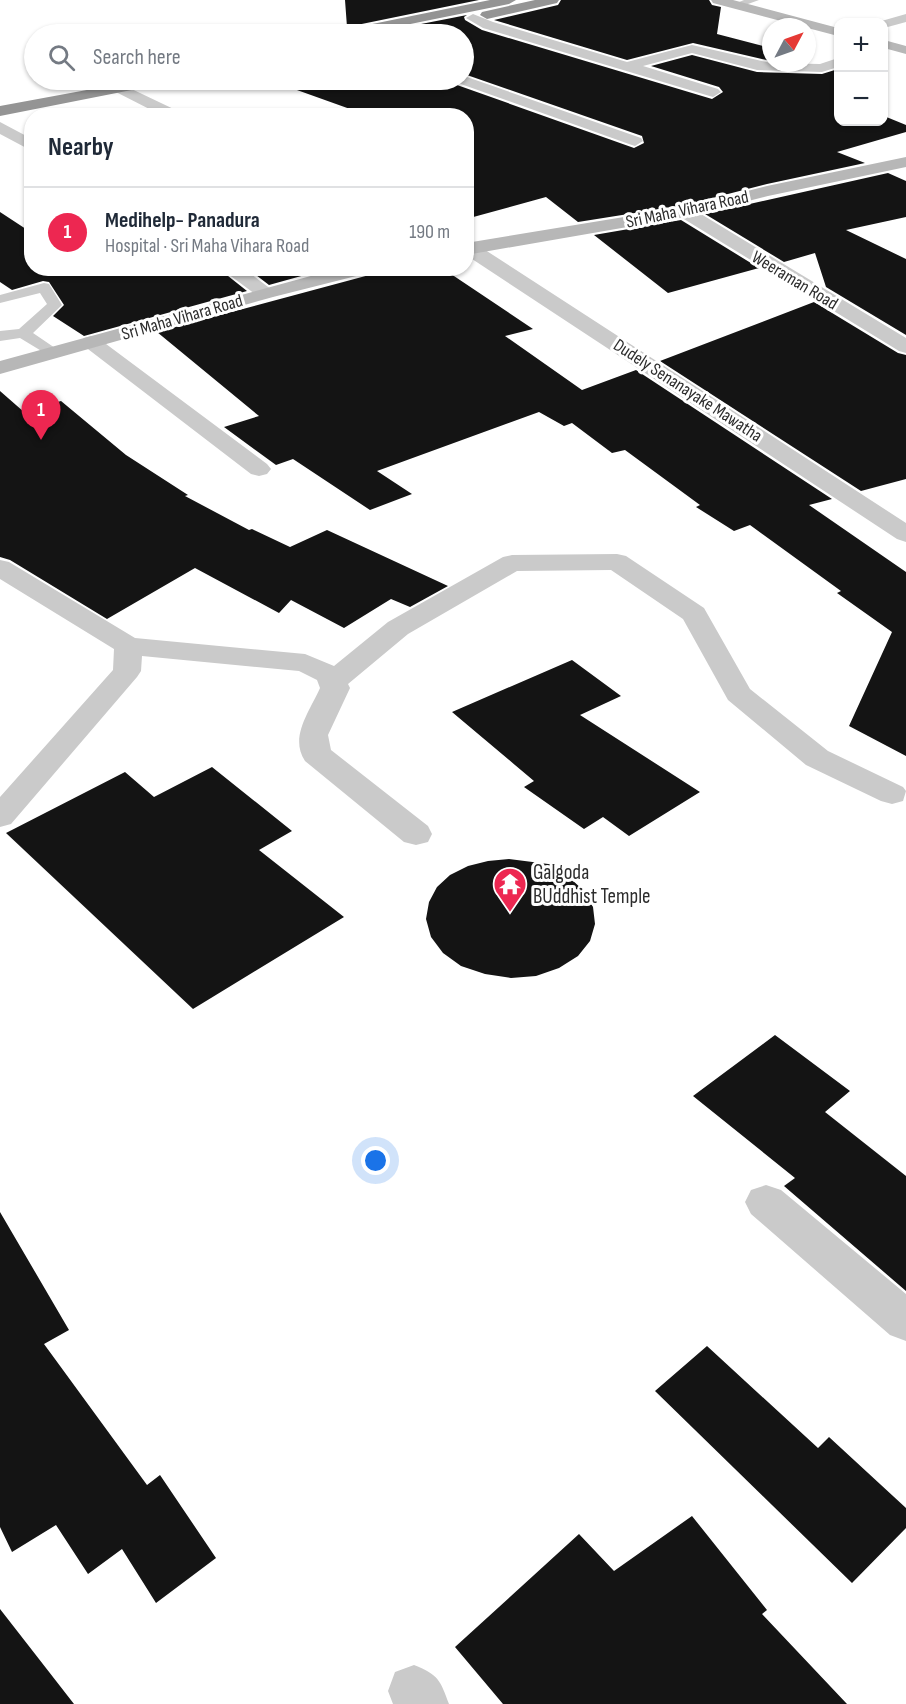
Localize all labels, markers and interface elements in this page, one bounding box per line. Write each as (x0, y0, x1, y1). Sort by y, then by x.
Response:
north arrow (762, 18, 816, 72)
map controls (834, 18, 888, 126)
button: + (834, 18, 888, 72)
search box (24, 24, 474, 90)
icon: search (45, 41, 78, 74)
text: Search here (93, 44, 180, 71)
button: − (834, 72, 888, 126)
text: Nearby (48, 132, 114, 163)
street label: Sri Maha Vihara Road (624, 186, 750, 233)
text: Medihelp- Panadura (105, 207, 260, 234)
text: 1 (64, 220, 71, 244)
text: 190 m (409, 220, 450, 244)
text: Hospital · Sri Maha Vihara Road (105, 234, 309, 258)
street label: Weeraman Road (748, 247, 842, 314)
street label: Sri Maha Vihara Road (119, 290, 245, 345)
street label: Dudely Senanayake Mawatha (609, 334, 766, 446)
pin: 1 (22, 390, 60, 440)
place label: Galgoda BUddhist Temple (533, 860, 651, 909)
temple icon: Galgoda BUddhist Temple (492, 866, 528, 913)
your location (361, 1146, 390, 1175)

